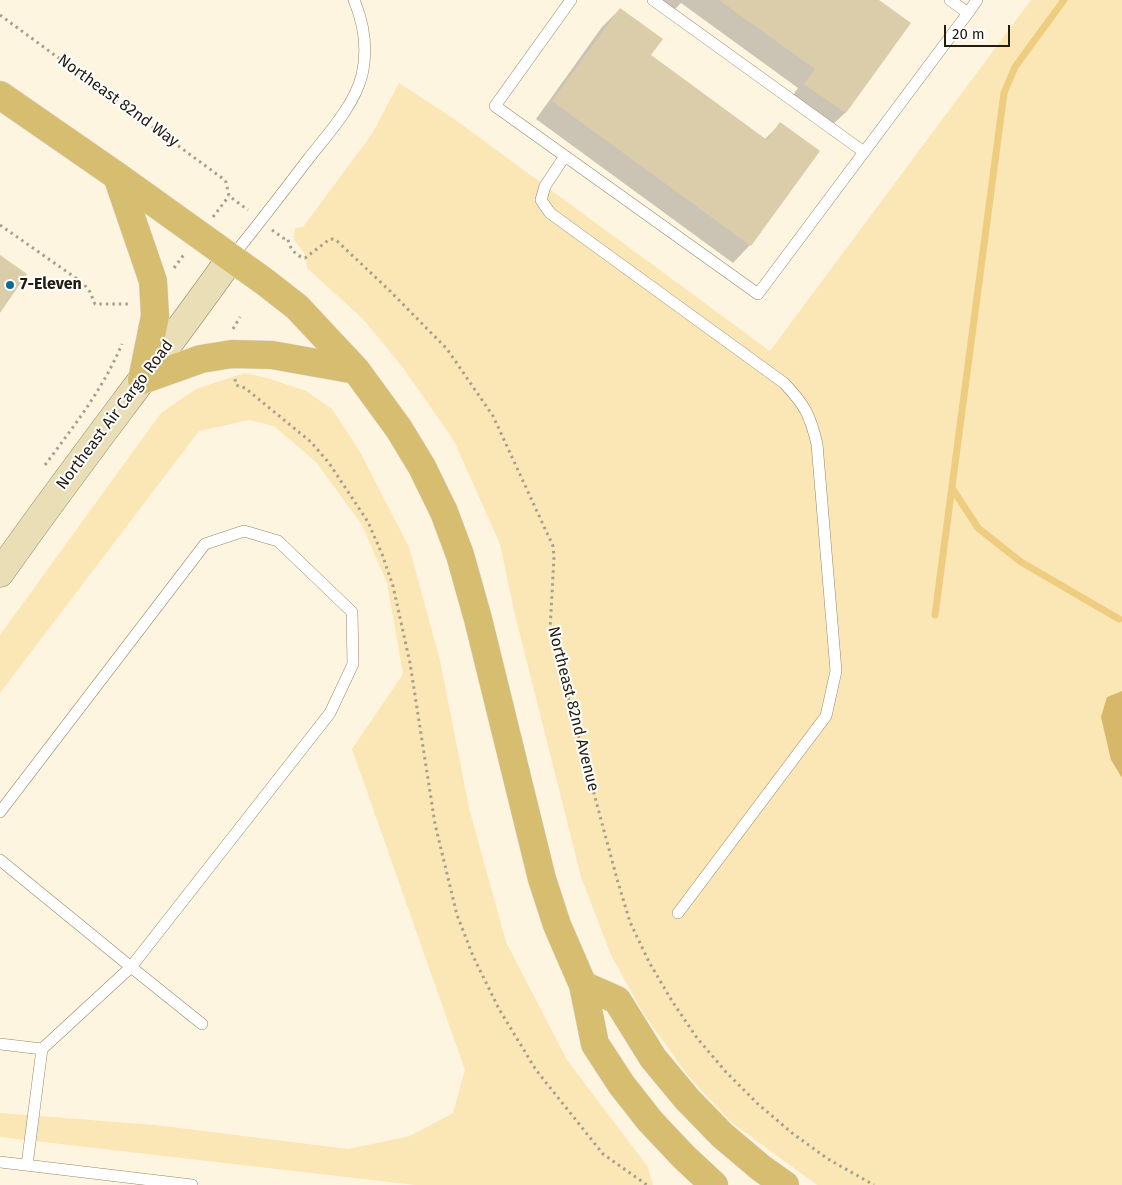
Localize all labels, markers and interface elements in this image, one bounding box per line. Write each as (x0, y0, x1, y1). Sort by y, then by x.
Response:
scale bar (947, 15, 1013, 47)
text: 20 m (952, 25, 985, 43)
street label: Northeast 82nd Way (54, 51, 182, 151)
place label: 7-Eleven (20, 275, 82, 295)
marker: 7-Eleven (4, 279, 16, 291)
street label: Northeast Air Cargo Road (52, 336, 178, 494)
street label: Northeast 82nd Avenue (543, 625, 603, 793)

